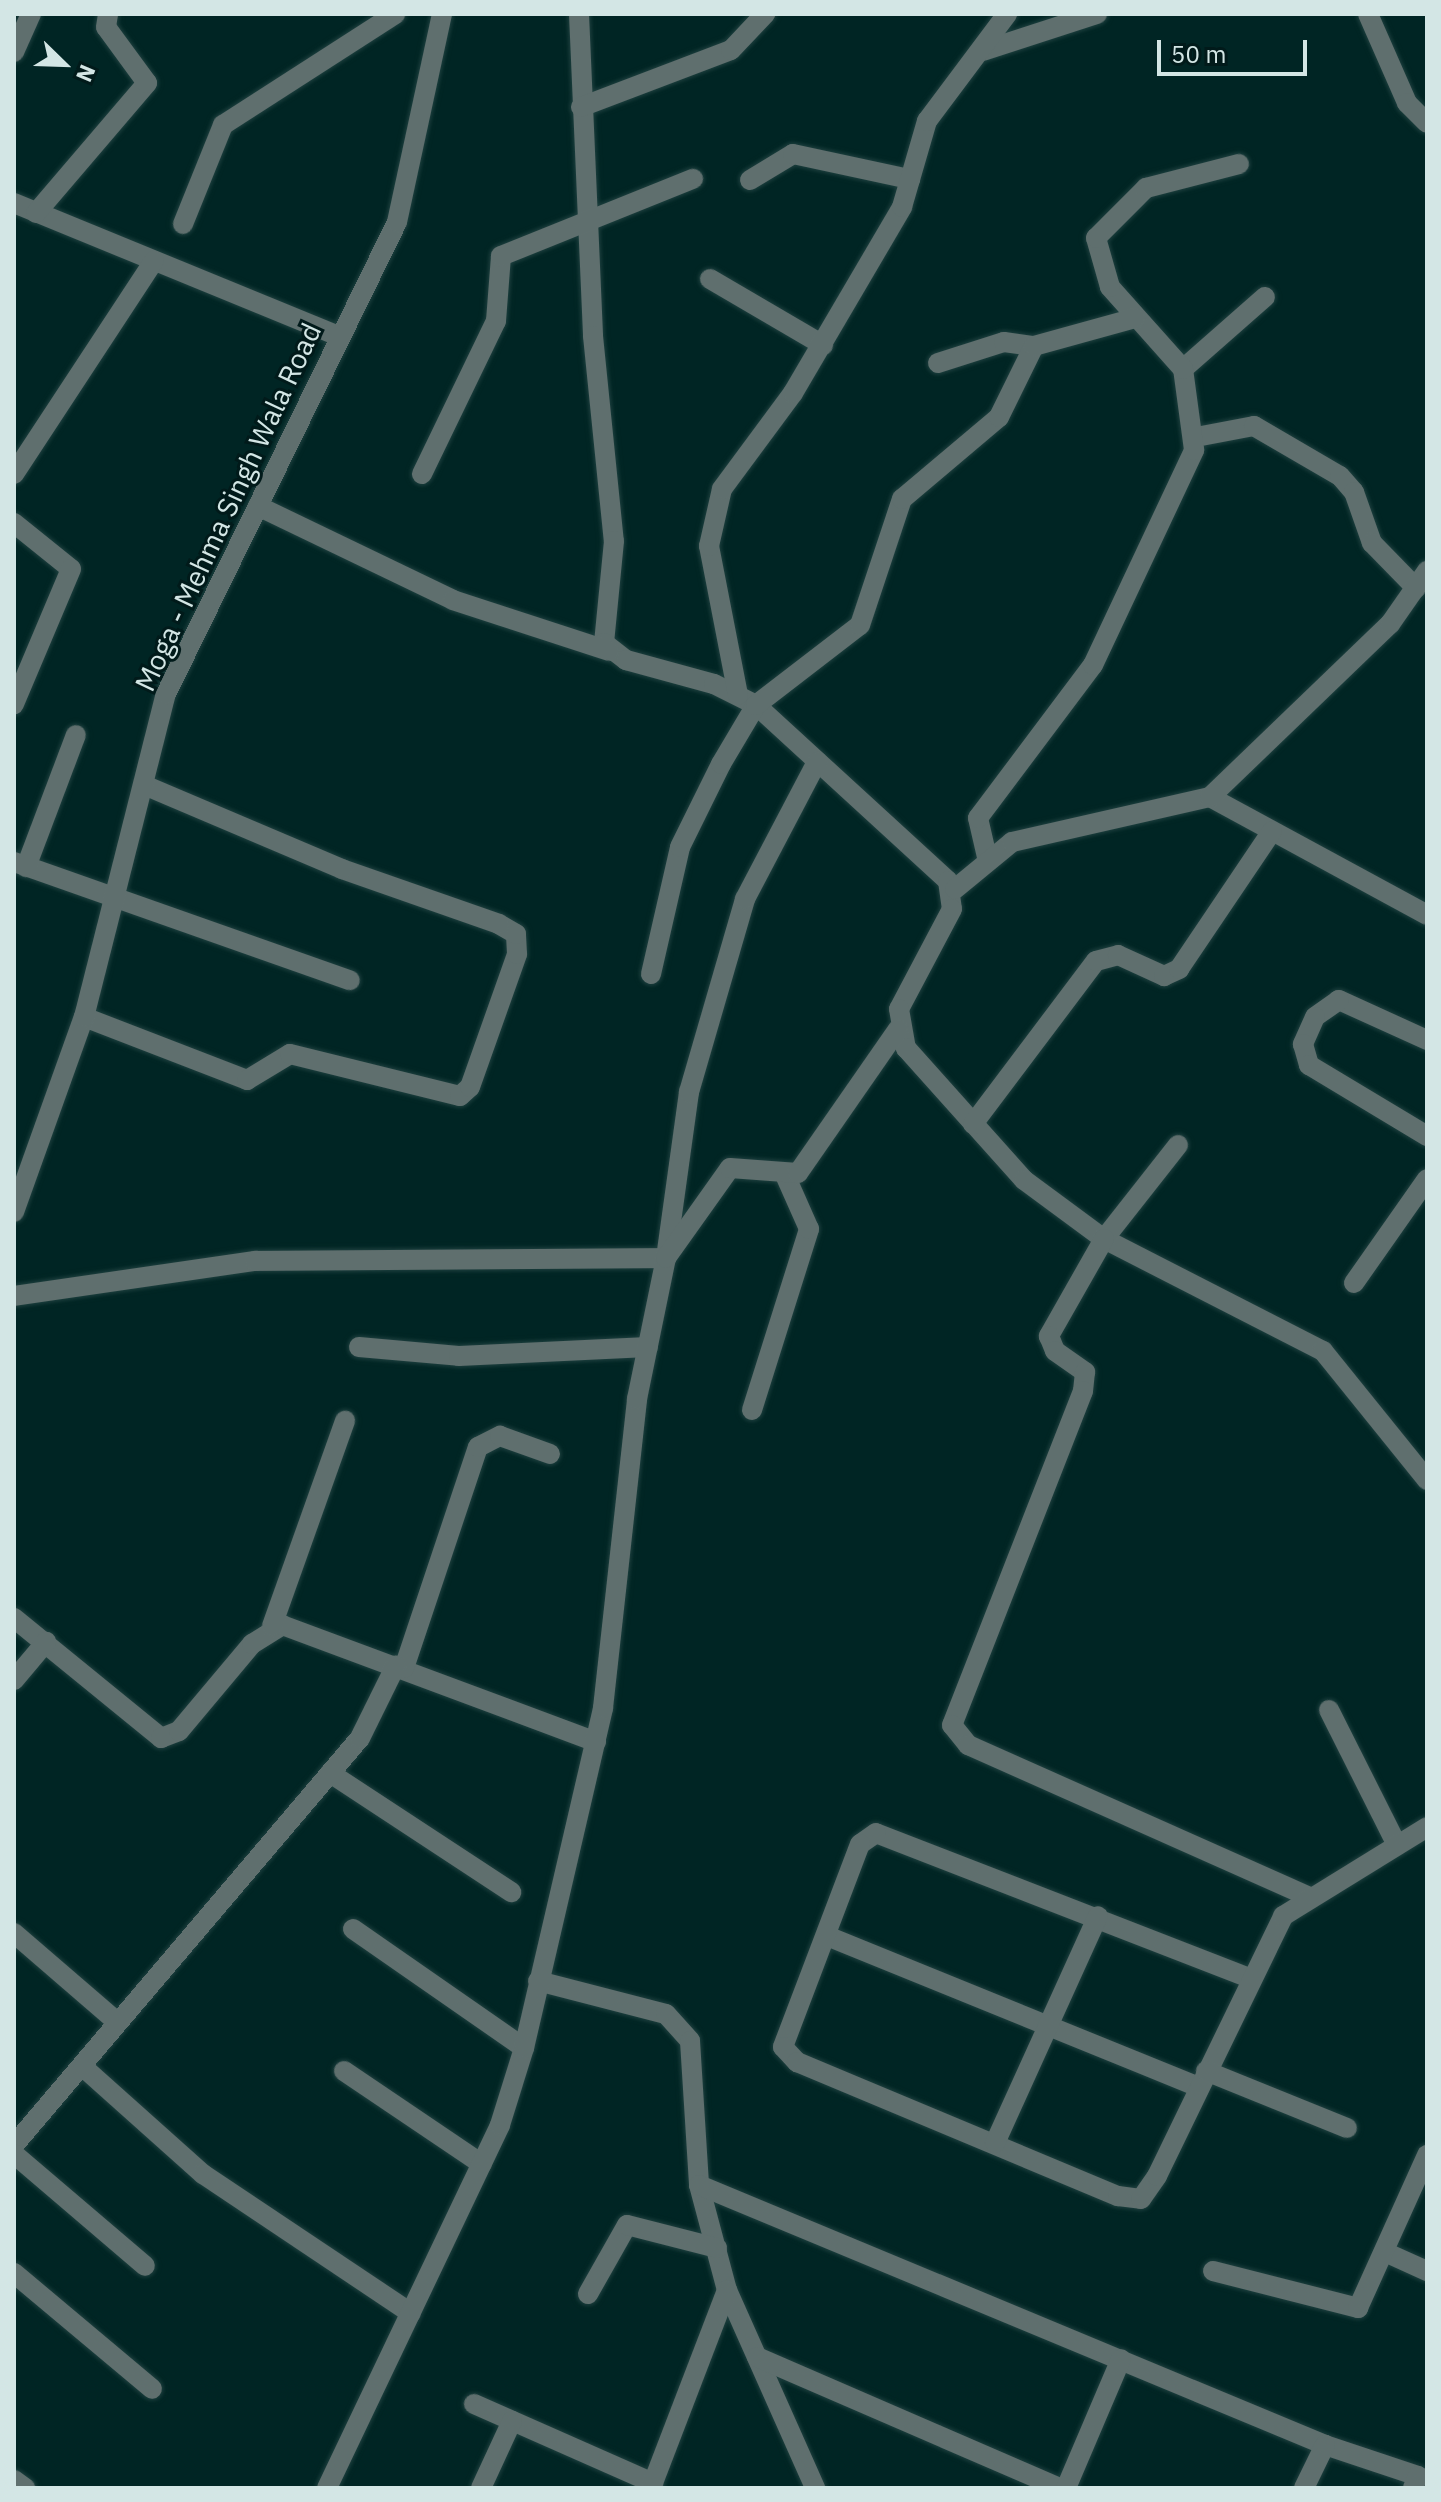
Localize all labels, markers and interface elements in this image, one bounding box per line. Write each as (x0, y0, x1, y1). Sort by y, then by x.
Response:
north arrow (24, 24, 104, 104)
scale bar (1161, 24, 1311, 74)
text: 50 m (1171, 38, 1226, 70)
text: N (70, 61, 103, 87)
street label: Moga - Mehma Singh Wala Road (128, 318, 328, 696)

